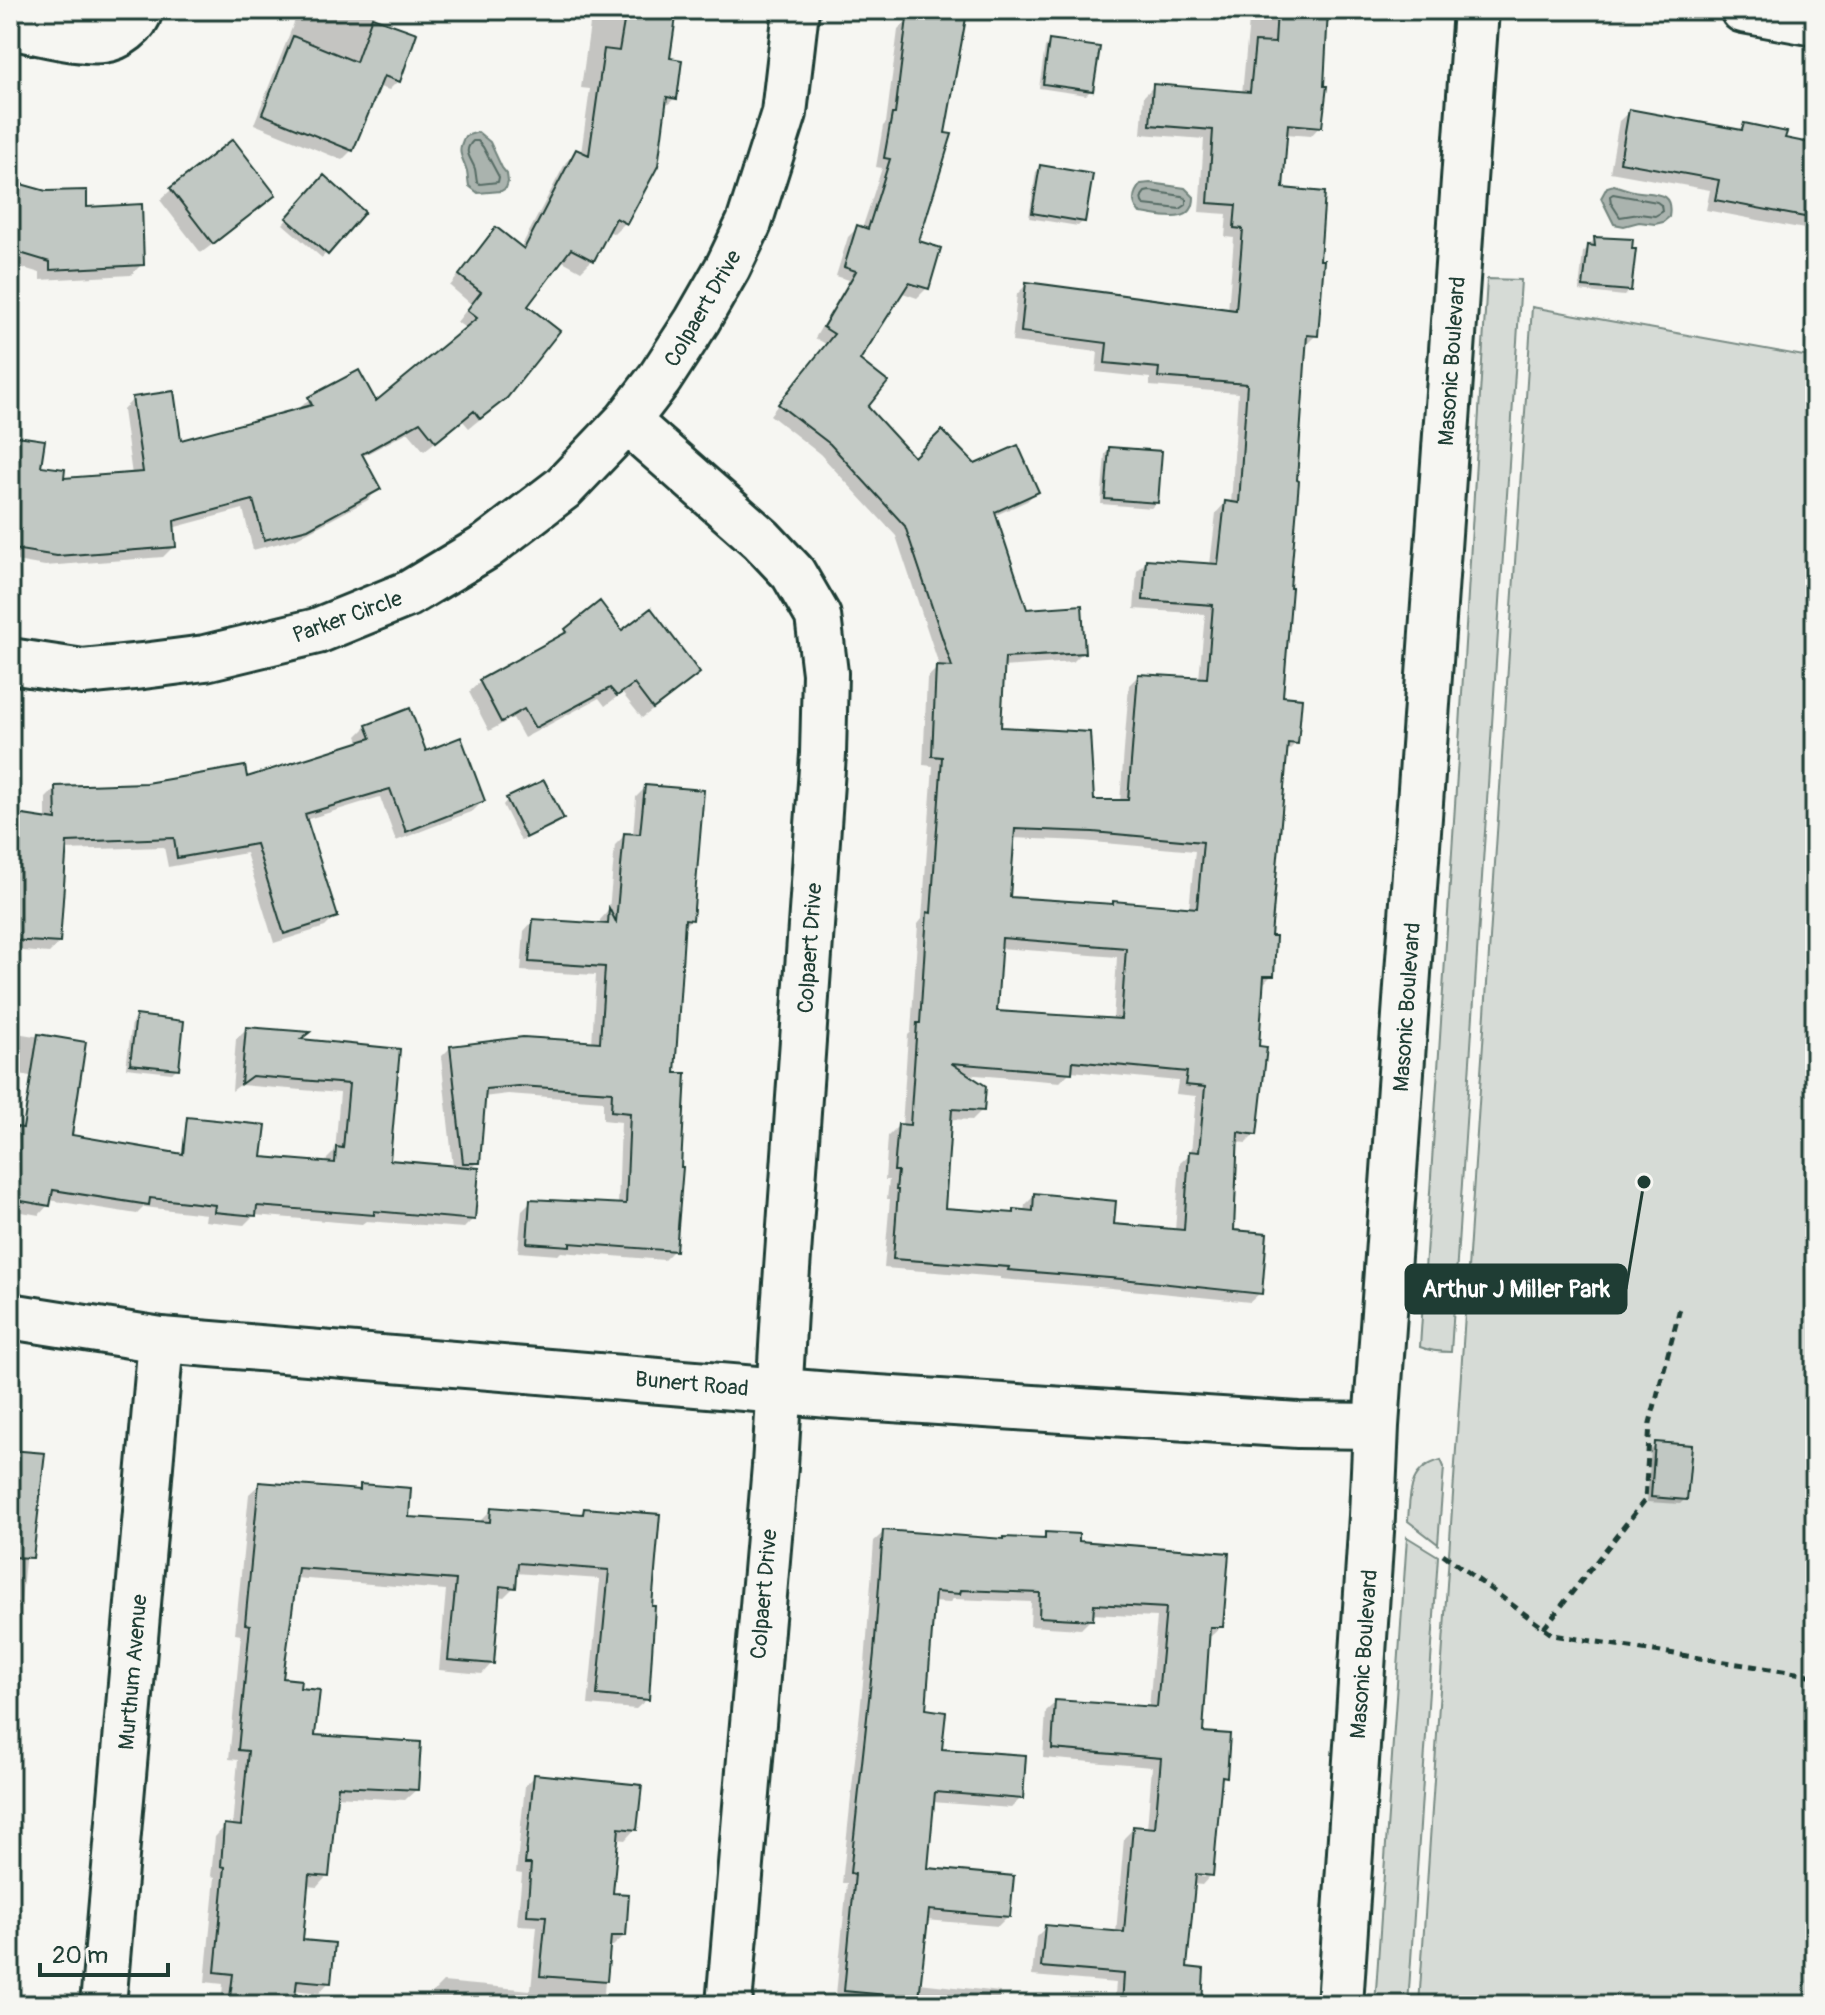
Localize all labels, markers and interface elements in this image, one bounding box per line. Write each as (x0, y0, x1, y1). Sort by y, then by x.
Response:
street label: Colpaert Drive (658, 245, 748, 372)
street label: Masonic Boulevard (1432, 276, 1472, 447)
street label: Parker Circle (289, 584, 406, 650)
street label: Colpaert Drive (791, 882, 829, 1014)
street label: Masonic Boulevard (1387, 922, 1427, 1093)
callout: Arthur J Miller Park (1406, 1265, 1626, 1313)
text: Arthur J Miller Park (1422, 1275, 1611, 1304)
street label: Bunert Road (634, 1365, 750, 1403)
street label: Colpaert Drive (744, 1528, 784, 1660)
street label: Masonic Boulevard (1344, 1569, 1384, 1740)
street label: Murthum Avenue (112, 1593, 154, 1751)
scale bar (40, 1927, 168, 1977)
text: 20 m (52, 1941, 108, 1970)

